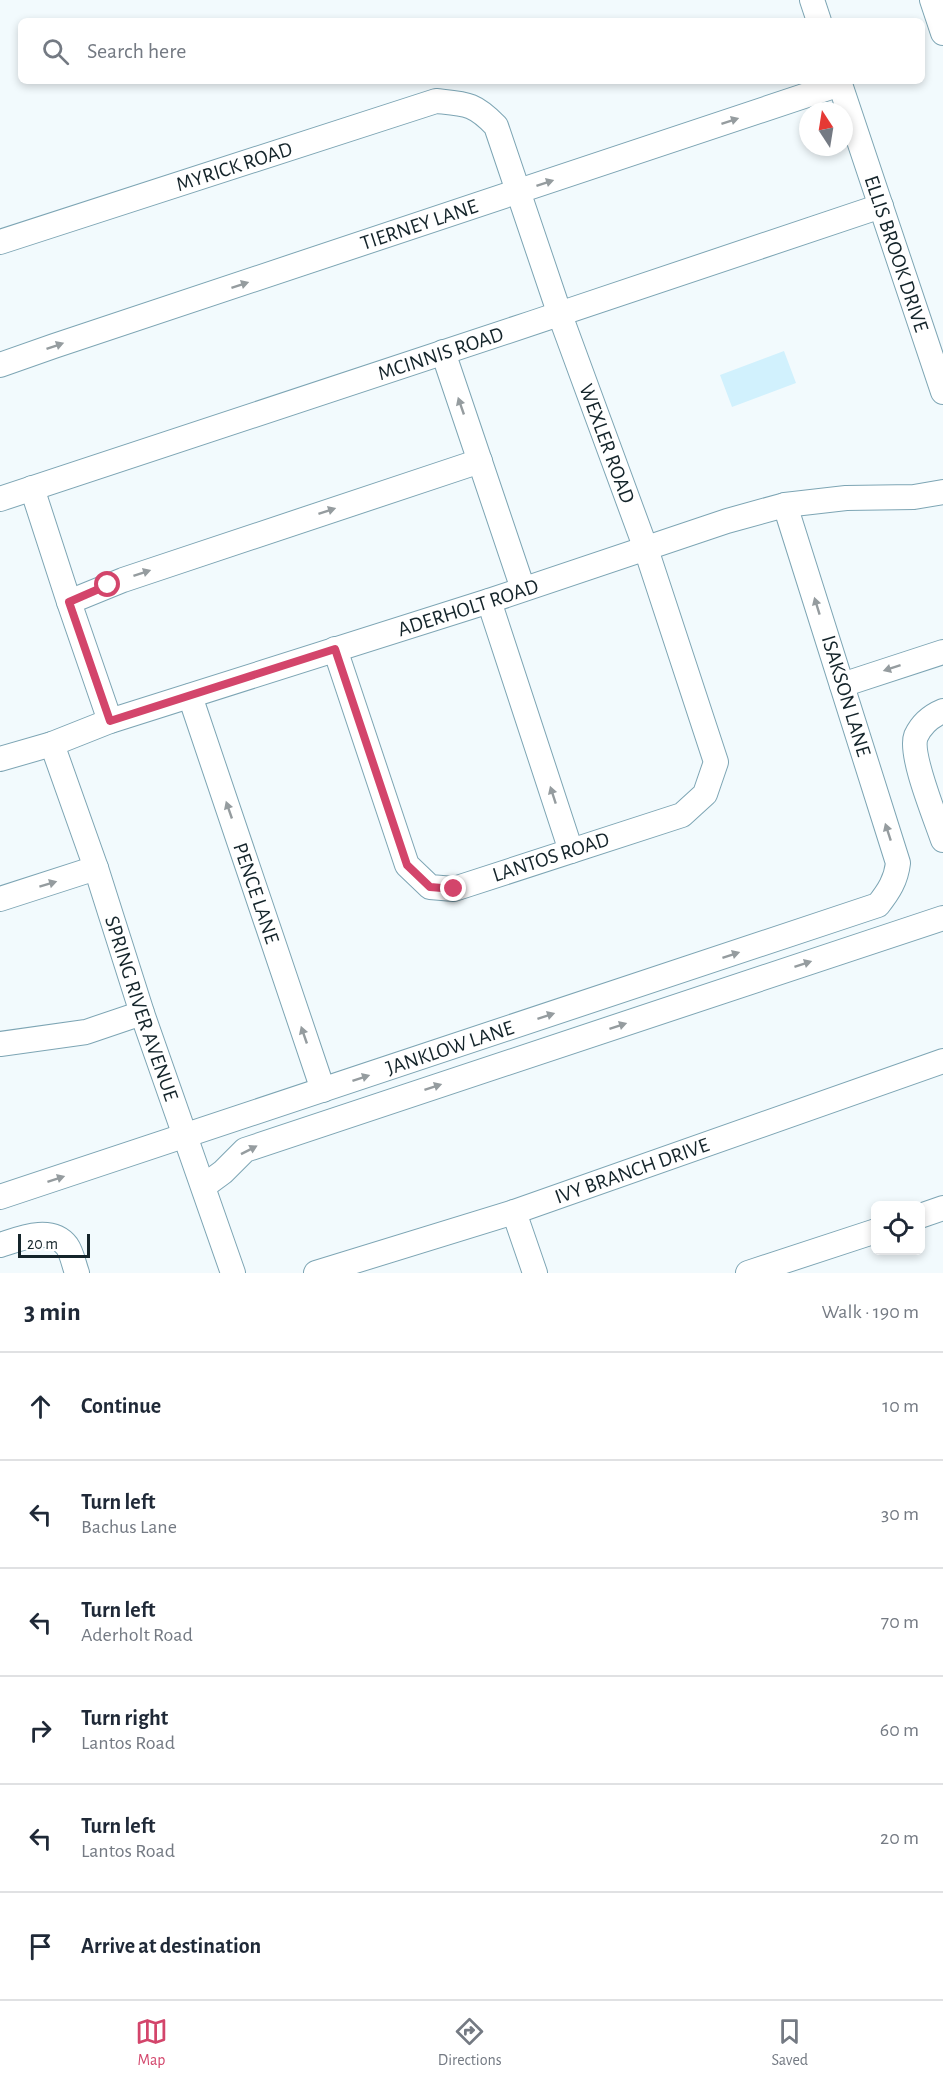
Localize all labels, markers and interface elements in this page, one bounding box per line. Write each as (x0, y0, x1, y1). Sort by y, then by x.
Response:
search box (18, 18, 925, 84)
icon: search (39, 35, 72, 68)
text: Search here (87, 40, 186, 62)
north arrow (799, 102, 853, 156)
one-way arrow (721, 116, 739, 126)
street label: MYRICK ROAD (173, 138, 295, 195)
street label: ELLIS BROOK DRIVE (861, 173, 933, 334)
one-way arrow (536, 178, 554, 188)
street label: TIERNEY LANE (358, 195, 480, 254)
one-way arrow (231, 279, 249, 289)
street label: MCINNIS ROAD (375, 323, 506, 384)
one-way arrow (46, 340, 64, 350)
street label: WEXLER ROAD (576, 381, 639, 506)
one-way arrow (456, 397, 466, 415)
one-way arrow (318, 506, 336, 515)
one-way arrow (134, 568, 152, 577)
route start (94, 571, 120, 597)
street label: ADERHOLT ROAD (395, 575, 541, 640)
one-way arrow (812, 597, 821, 615)
street label: ISAKSON LANE (818, 633, 874, 759)
one-way arrow (883, 664, 901, 674)
one-way arrow (548, 786, 557, 804)
one-way arrow (223, 801, 233, 819)
one-way arrow (883, 823, 893, 841)
street label: LANTOS ROAD (490, 828, 612, 886)
street label: PENCE LANE (230, 840, 283, 946)
route end (440, 875, 466, 901)
one-way arrow (39, 879, 57, 888)
street label: SPRING RIVER AVENUE (101, 913, 182, 1103)
one-way arrow (722, 949, 740, 959)
one-way arrow (795, 959, 813, 969)
one-way arrow (537, 1011, 555, 1020)
street label: JANKLOW LANE (383, 1016, 516, 1078)
one-way arrow (609, 1021, 627, 1030)
one-way arrow (299, 1026, 308, 1044)
one-way arrow (352, 1072, 370, 1082)
one-way arrow (424, 1082, 442, 1092)
street label: IVY BRANCH DRIVE (552, 1134, 712, 1207)
one-way arrow (240, 1146, 258, 1156)
one-way arrow (47, 1174, 65, 1183)
map controls (871, 1201, 925, 1255)
button: locate (871, 1201, 925, 1255)
scale bar (18, 1231, 90, 1258)
text: 20 m (27, 1236, 58, 1252)
text: 3 min (24, 1299, 81, 1325)
text: Walk · 190 m (822, 1302, 919, 1322)
icon: ahead (24, 1390, 57, 1423)
text: Continue (81, 1395, 161, 1417)
text: 10 m (882, 1396, 919, 1416)
text: Turn left (81, 1491, 155, 1513)
icon: left (24, 1498, 57, 1531)
text: 30 m (881, 1504, 919, 1524)
text: Bachus Lane (81, 1517, 177, 1537)
text: Turn left (81, 1599, 155, 1621)
icon: left (24, 1606, 57, 1639)
text: 70 m (881, 1612, 919, 1632)
text: Aderholt Road (81, 1625, 193, 1645)
text: Turn right (81, 1707, 168, 1729)
icon: right (24, 1714, 57, 1747)
text: 60 m (880, 1720, 919, 1740)
text: Lantos Road (81, 1733, 175, 1753)
text: Turn left (81, 1815, 155, 1837)
icon: left (24, 1822, 57, 1855)
text: 20 m (880, 1828, 919, 1848)
text: Lantos Road (81, 1841, 175, 1861)
icon: arrive (24, 1930, 57, 1963)
text: Arrive at destination (81, 1935, 261, 1957)
tab: Map (135, 2015, 168, 2070)
tab: Directions (438, 2015, 502, 2070)
tab: Saved (771, 2015, 808, 2070)

